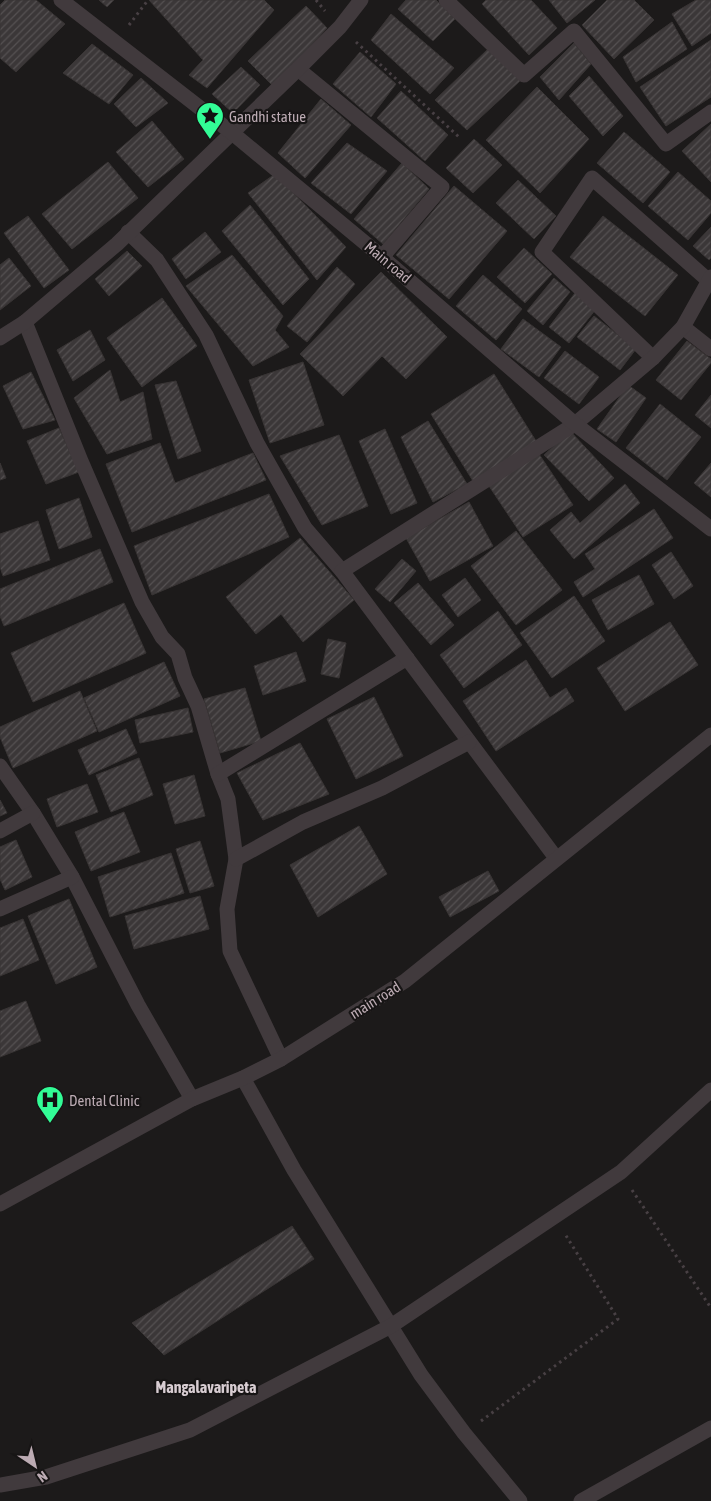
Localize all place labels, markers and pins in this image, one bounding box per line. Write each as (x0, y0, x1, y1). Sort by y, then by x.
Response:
place icon: Gandhi statue (195, 101, 225, 140)
place label: Gandhi statue (229, 108, 306, 125)
hospital icon: Dental Clinic (35, 1085, 65, 1124)
place label: Dental Clinic (69, 1092, 140, 1109)

